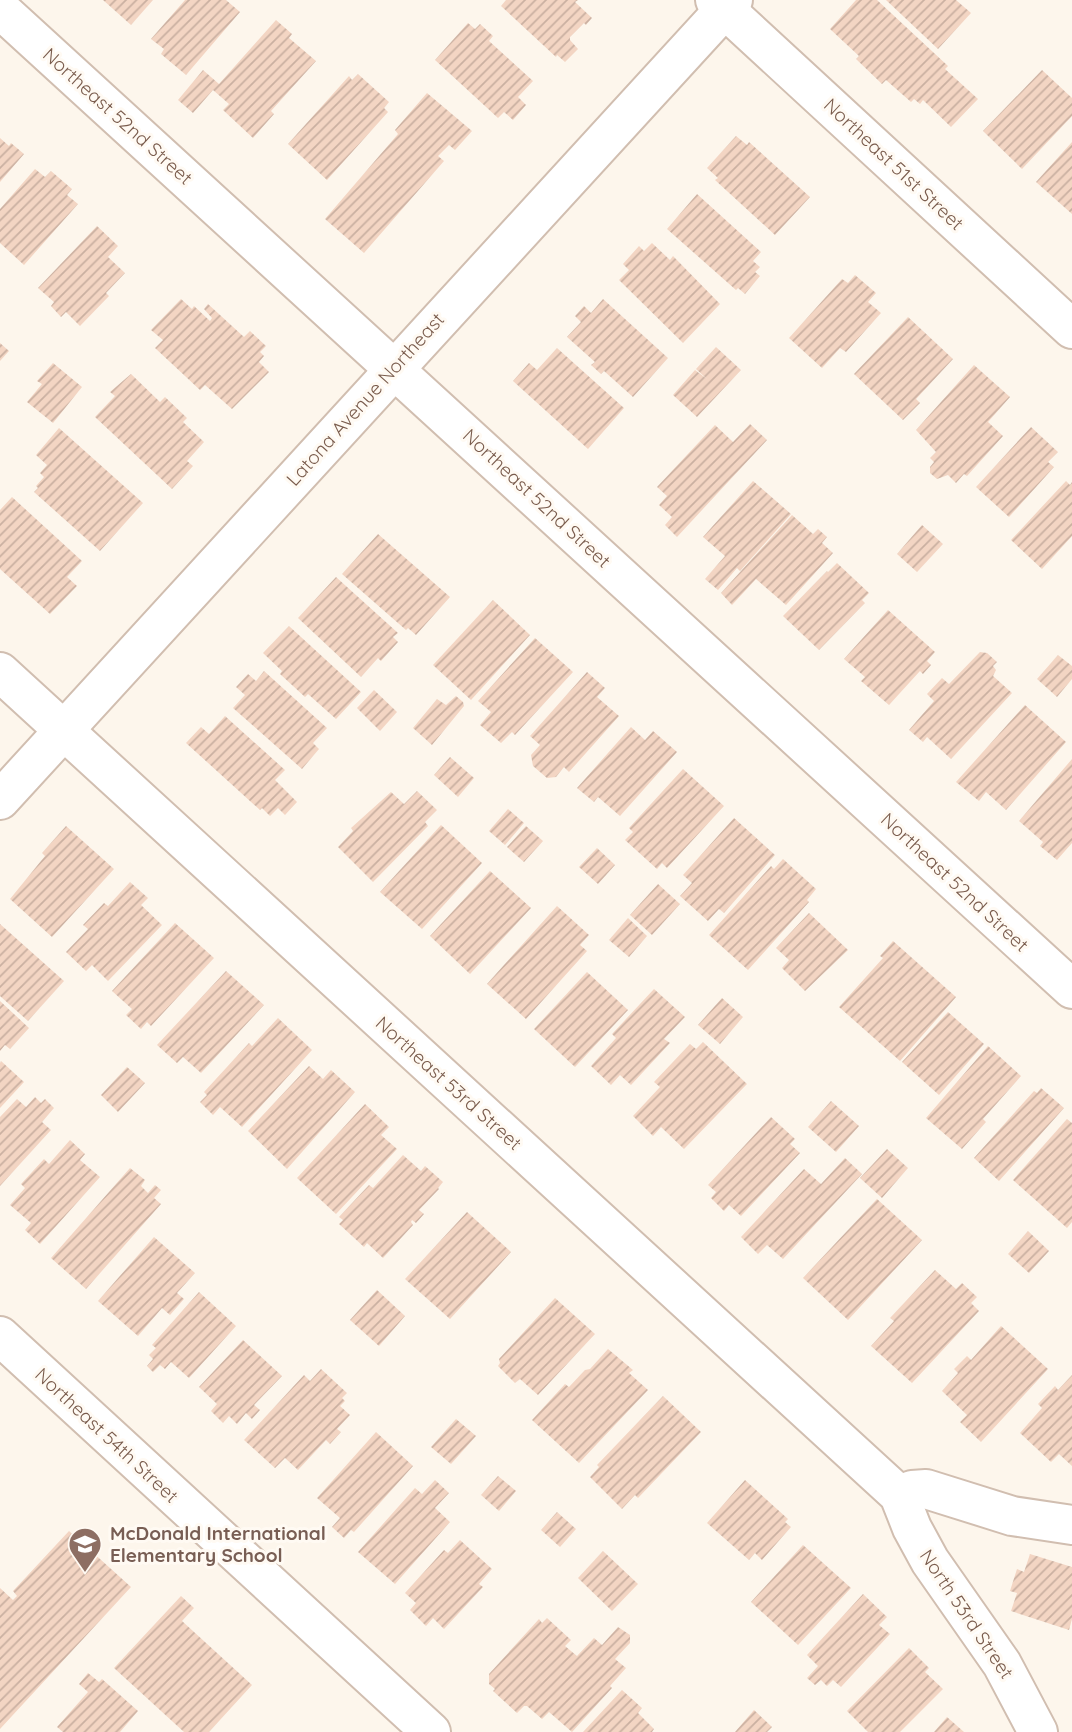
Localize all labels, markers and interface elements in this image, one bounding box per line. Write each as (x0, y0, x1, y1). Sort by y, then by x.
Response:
street label: Northeast 52nd Street (38, 42, 198, 190)
street label: Northeast 51st Street (819, 93, 969, 235)
street label: Latona Avenue Northeast (281, 307, 449, 491)
street label: Northeast 52nd Street (458, 423, 616, 573)
street label: Northeast 52nd Street (876, 807, 1034, 957)
street label: Northeast 53rd Street (371, 1011, 527, 1155)
street label: Northeast 54th Street (30, 1362, 184, 1508)
place label: McDonald International Elementary School (110, 1521, 326, 1567)
school or university icon: McDonald International Elementary School (66, 1525, 104, 1574)
street label: North 53rd Street (915, 1545, 1019, 1683)

